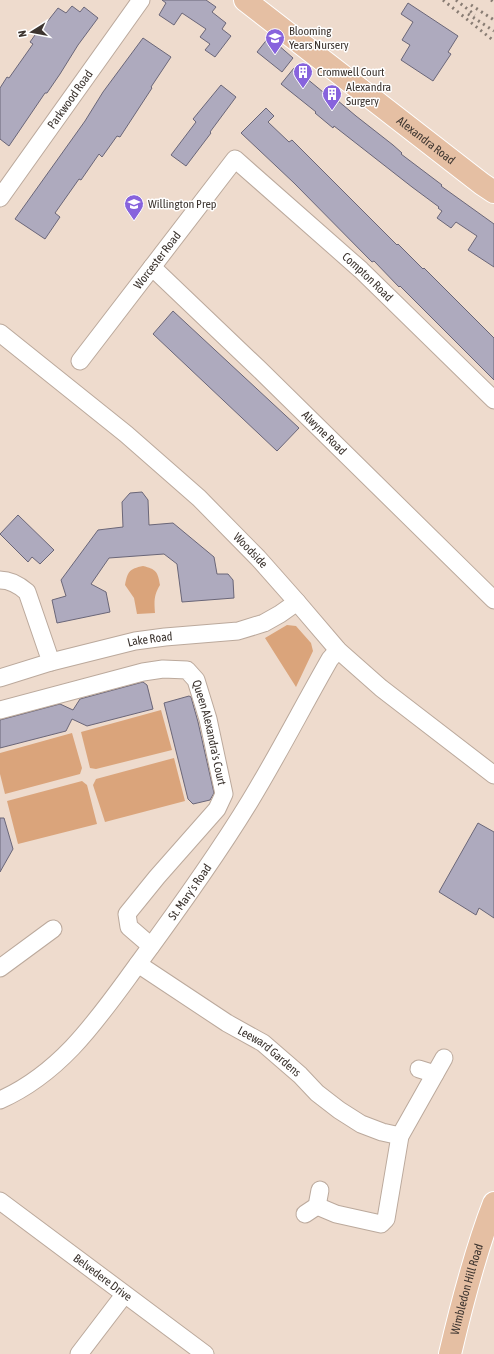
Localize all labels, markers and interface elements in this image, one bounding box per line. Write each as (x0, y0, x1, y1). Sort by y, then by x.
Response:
north arrow (12, 12, 52, 52)
place label: Blooming Years Nursery (289, 24, 349, 52)
school or university icon: Blooming Years Nursery (264, 27, 286, 55)
text: N (16, 30, 29, 38)
building icon: Cromwell Court (292, 61, 314, 89)
place label: Cromwell Court (317, 65, 385, 79)
street label: Parkwood Road (45, 67, 96, 131)
place label: Alexandra Surgery (346, 80, 391, 108)
building icon: Alexandra Surgery (321, 83, 343, 111)
street label: Alexandra Road (394, 114, 458, 167)
school or university icon: Willington Prep (123, 193, 145, 221)
place label: Willington Prep (148, 197, 217, 211)
street label: Worcester Road (131, 229, 184, 292)
street label: Compton Road (339, 250, 396, 304)
street label: Alwyne Road (299, 408, 349, 458)
street label: Woodside (230, 530, 271, 571)
street label: Lake Road (126, 629, 173, 650)
street label: Queen Alexandra's Court (189, 678, 229, 787)
street label: St. Mary's Road (165, 861, 214, 923)
street label: Leeward Gardens (235, 1023, 304, 1080)
street label: Wimbledon Hill Road (448, 1242, 486, 1336)
street label: Belvedere Drive (71, 1251, 135, 1304)

